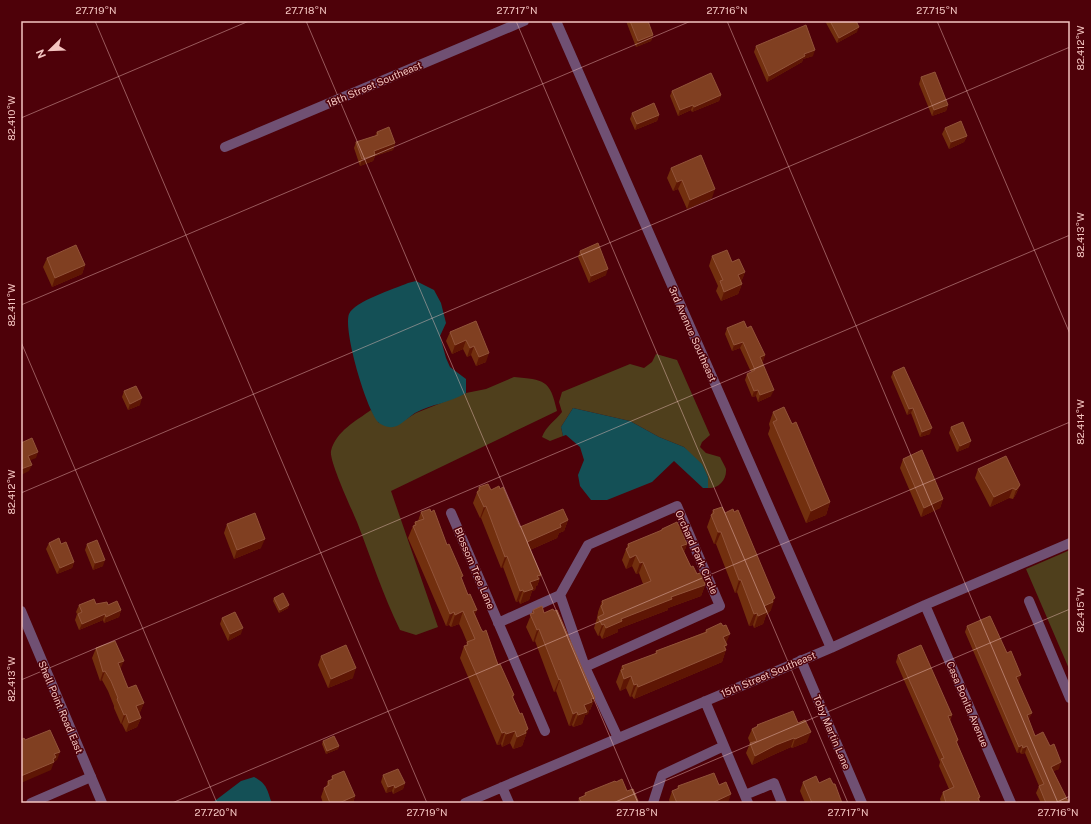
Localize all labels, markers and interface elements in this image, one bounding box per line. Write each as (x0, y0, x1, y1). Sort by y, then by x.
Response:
text: 27.719°N (75, 4, 117, 16)
text: 27.718°N (285, 4, 327, 16)
text: 27.717°N (497, 4, 537, 16)
text: 27.716°N (706, 4, 748, 16)
text: 27.715°N (916, 4, 958, 16)
text: 82.412°W (1074, 25, 1086, 71)
north arrow (30, 30, 70, 70)
text: N (34, 48, 48, 60)
street label: 18th Street Southeast (325, 59, 423, 109)
text: 82.410°W (5, 95, 17, 141)
text: 82.413°W (1074, 212, 1086, 258)
text: 82.411°W (5, 283, 17, 327)
street label: 3rd Avenue Southeast (667, 285, 719, 384)
text: 82.414°W (1074, 399, 1086, 445)
text: 82.412°W (5, 469, 17, 515)
street label: Orchard Park Circle (673, 508, 721, 596)
street label: Blossom Tree Lane (452, 525, 498, 611)
text: 82.415°W (1074, 587, 1086, 633)
street label: 15th Street Southeast (719, 649, 817, 699)
text: 82.413°W (5, 656, 17, 702)
street label: Shell Point Road East (36, 659, 86, 755)
street label: Casa Bonita Avenue (944, 659, 992, 749)
street label: Toby Martin Lane (811, 693, 853, 771)
text: 27.720°N (195, 806, 237, 818)
text: 27.719°N (406, 806, 448, 818)
text: 27.718°N (616, 806, 658, 818)
text: 27.717°N (828, 806, 868, 818)
text: 27.716°N (1037, 806, 1079, 818)

